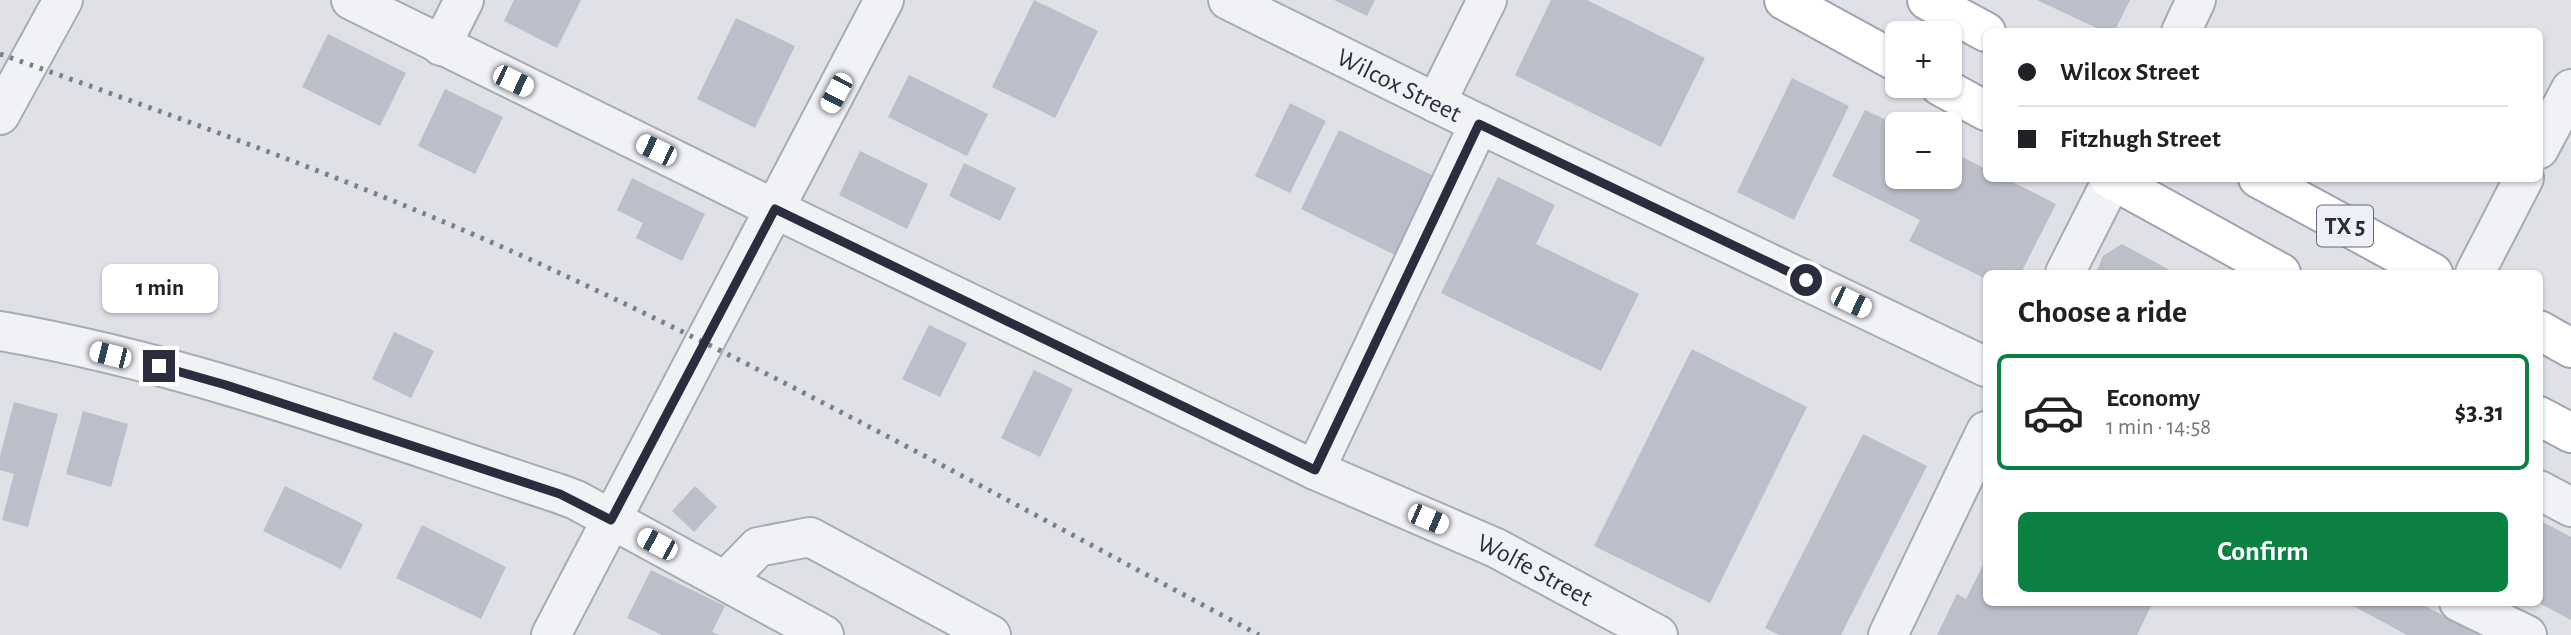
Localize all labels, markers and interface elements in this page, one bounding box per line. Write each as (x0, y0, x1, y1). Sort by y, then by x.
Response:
map controls (1885, 21, 1962, 189)
button: + (1885, 21, 1962, 98)
street label: Wilcox Street (1332, 44, 1465, 127)
text: Wilcox Street (2060, 59, 2200, 85)
car (490, 62, 537, 100)
car (817, 70, 856, 116)
button: − (1885, 112, 1962, 189)
text: Fitzhugh Street (2060, 126, 2221, 152)
car (633, 131, 680, 169)
road number: TX 5 (2317, 206, 2373, 246)
callout: 1 min (101, 264, 217, 314)
route start (1790, 264, 1822, 296)
text: 1 min (136, 277, 184, 300)
car (1828, 283, 1875, 321)
text: Choose a ride (2018, 296, 2187, 328)
car (88, 340, 133, 370)
route end (143, 350, 175, 382)
icon: car (2022, 381, 2085, 444)
text: Economy (2106, 385, 2200, 411)
text: $3.31 (2455, 399, 2504, 425)
text: 1 min · 14:58 (2106, 416, 2211, 439)
car (1405, 501, 1452, 537)
button: Confirm (2018, 512, 2508, 592)
car (634, 525, 681, 563)
street label: Wolfe Street (1473, 530, 1596, 611)

